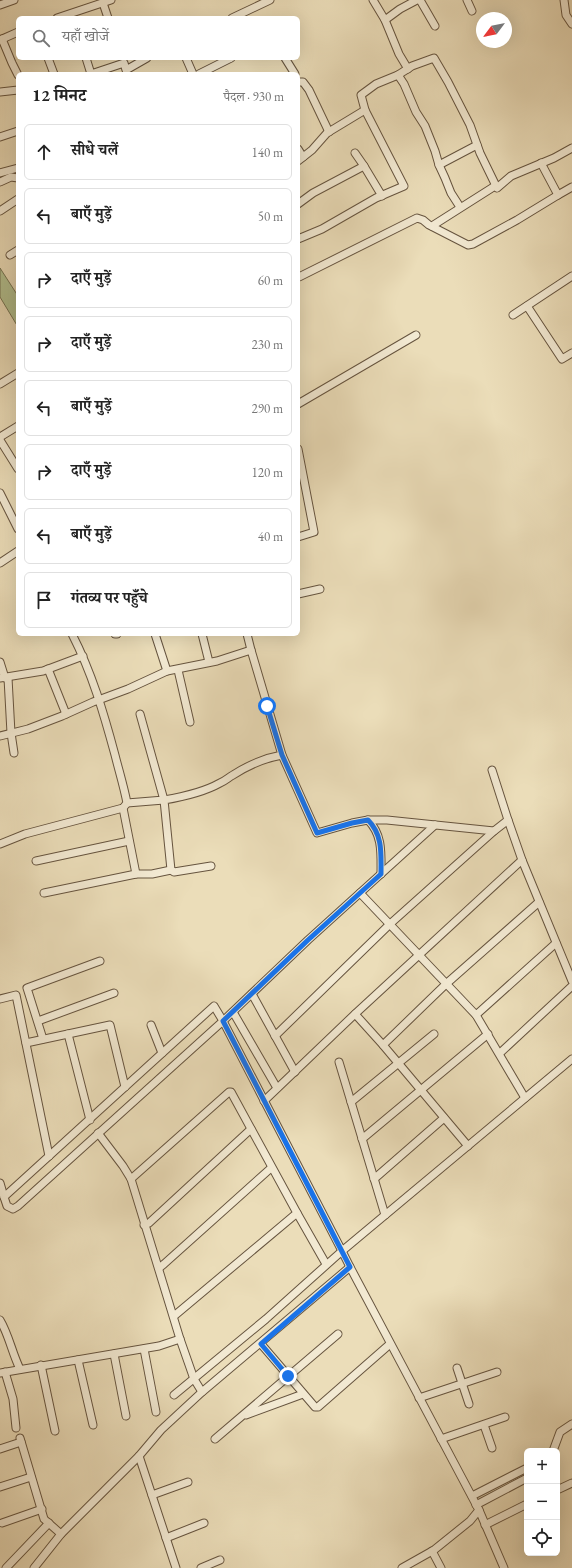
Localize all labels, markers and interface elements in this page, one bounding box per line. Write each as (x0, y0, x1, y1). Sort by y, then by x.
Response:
north arrow (476, 12, 512, 48)
search box (16, 16, 300, 60)
text: यहाँ खोजें (62, 26, 109, 45)
icon: search (30, 27, 52, 49)
text: 12 मिनट (32, 84, 86, 106)
text: पैदल · 930 m (224, 88, 284, 105)
text: सीधे चलें (71, 140, 118, 159)
icon: ahead (33, 141, 55, 163)
text: 140 m (252, 144, 283, 161)
text: बाएँ मुड़ें (71, 204, 112, 223)
icon: left (33, 205, 55, 227)
text: 50 m (258, 208, 283, 225)
text: दाएँ मुड़ें (71, 268, 111, 287)
icon: right (33, 269, 55, 291)
text: 60 m (258, 272, 283, 289)
text: दाएँ मुड़ें (71, 332, 111, 351)
icon: right (33, 333, 55, 355)
text: 230 m (252, 336, 283, 353)
text: बाएँ मुड़ें (71, 396, 112, 415)
icon: left (33, 397, 55, 419)
text: 290 m (252, 400, 283, 417)
text: दाएँ मुड़ें (71, 460, 111, 479)
icon: right (33, 461, 55, 483)
text: 120 m (252, 464, 283, 481)
text: बाएँ मुड़ें (71, 524, 112, 543)
icon: left (33, 525, 55, 547)
text: 40 m (258, 528, 283, 545)
text: गंतव्य पर पहुँचे (71, 588, 148, 607)
icon: arrive (33, 589, 55, 611)
route start (258, 697, 276, 715)
route end (279, 1367, 297, 1385)
map controls (524, 1448, 560, 1556)
button: + (524, 1448, 560, 1484)
button: − (524, 1484, 560, 1520)
button: locate (524, 1520, 560, 1556)

